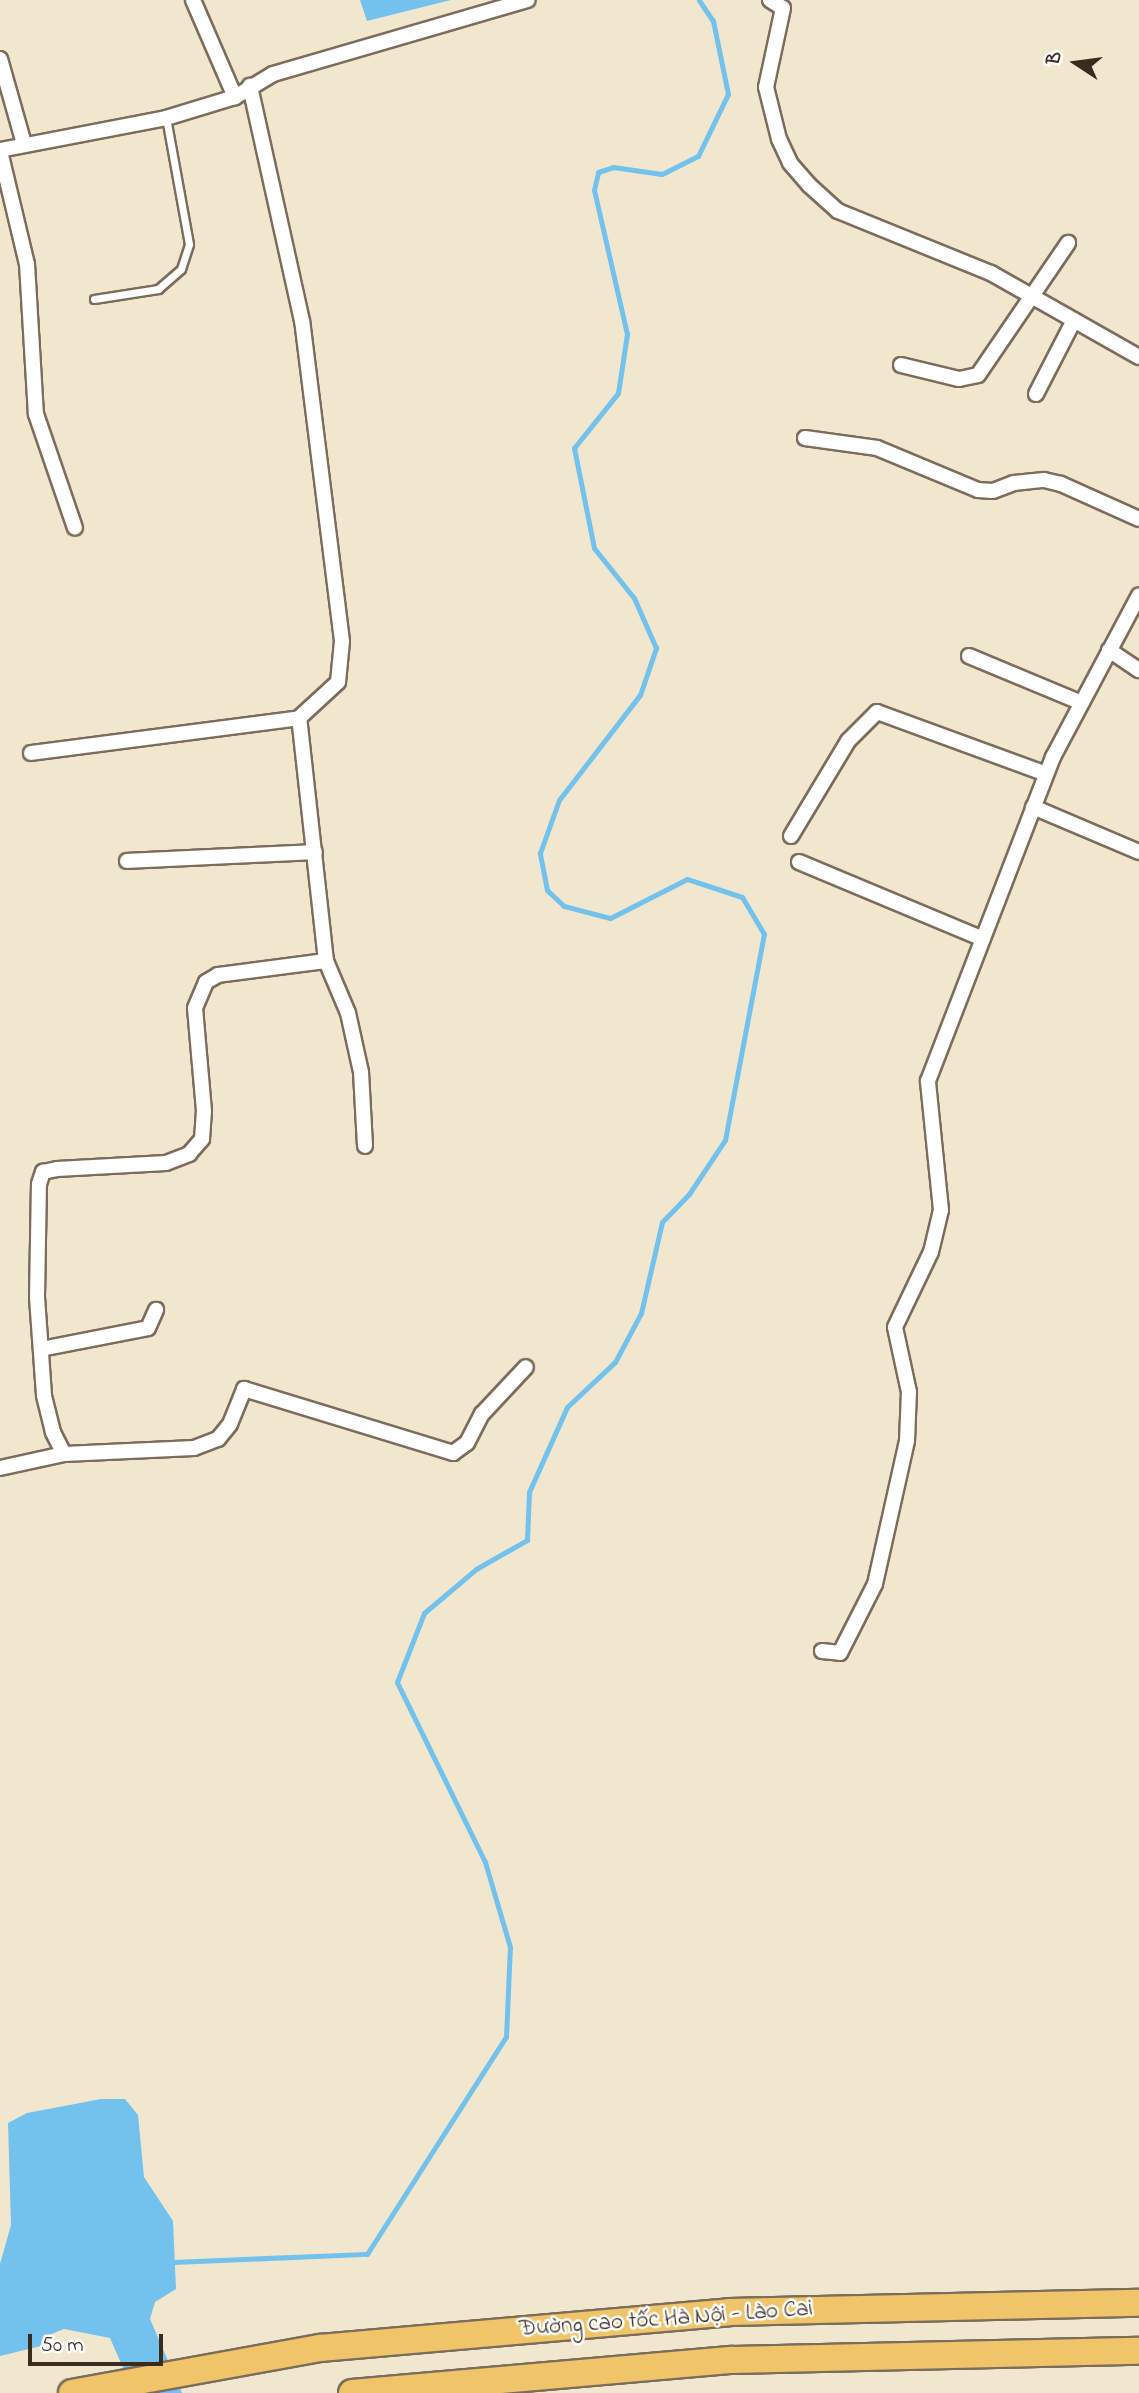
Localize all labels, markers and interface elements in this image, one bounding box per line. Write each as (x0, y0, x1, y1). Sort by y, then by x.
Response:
north arrow (1041, 28, 1111, 98)
text: B (1040, 49, 1070, 67)
street label: Đường cao tốc Hà Nội - Lào Cai (518, 2296, 814, 2344)
scale bar (32, 2320, 166, 2364)
text: 50 m (41, 2331, 84, 2361)

